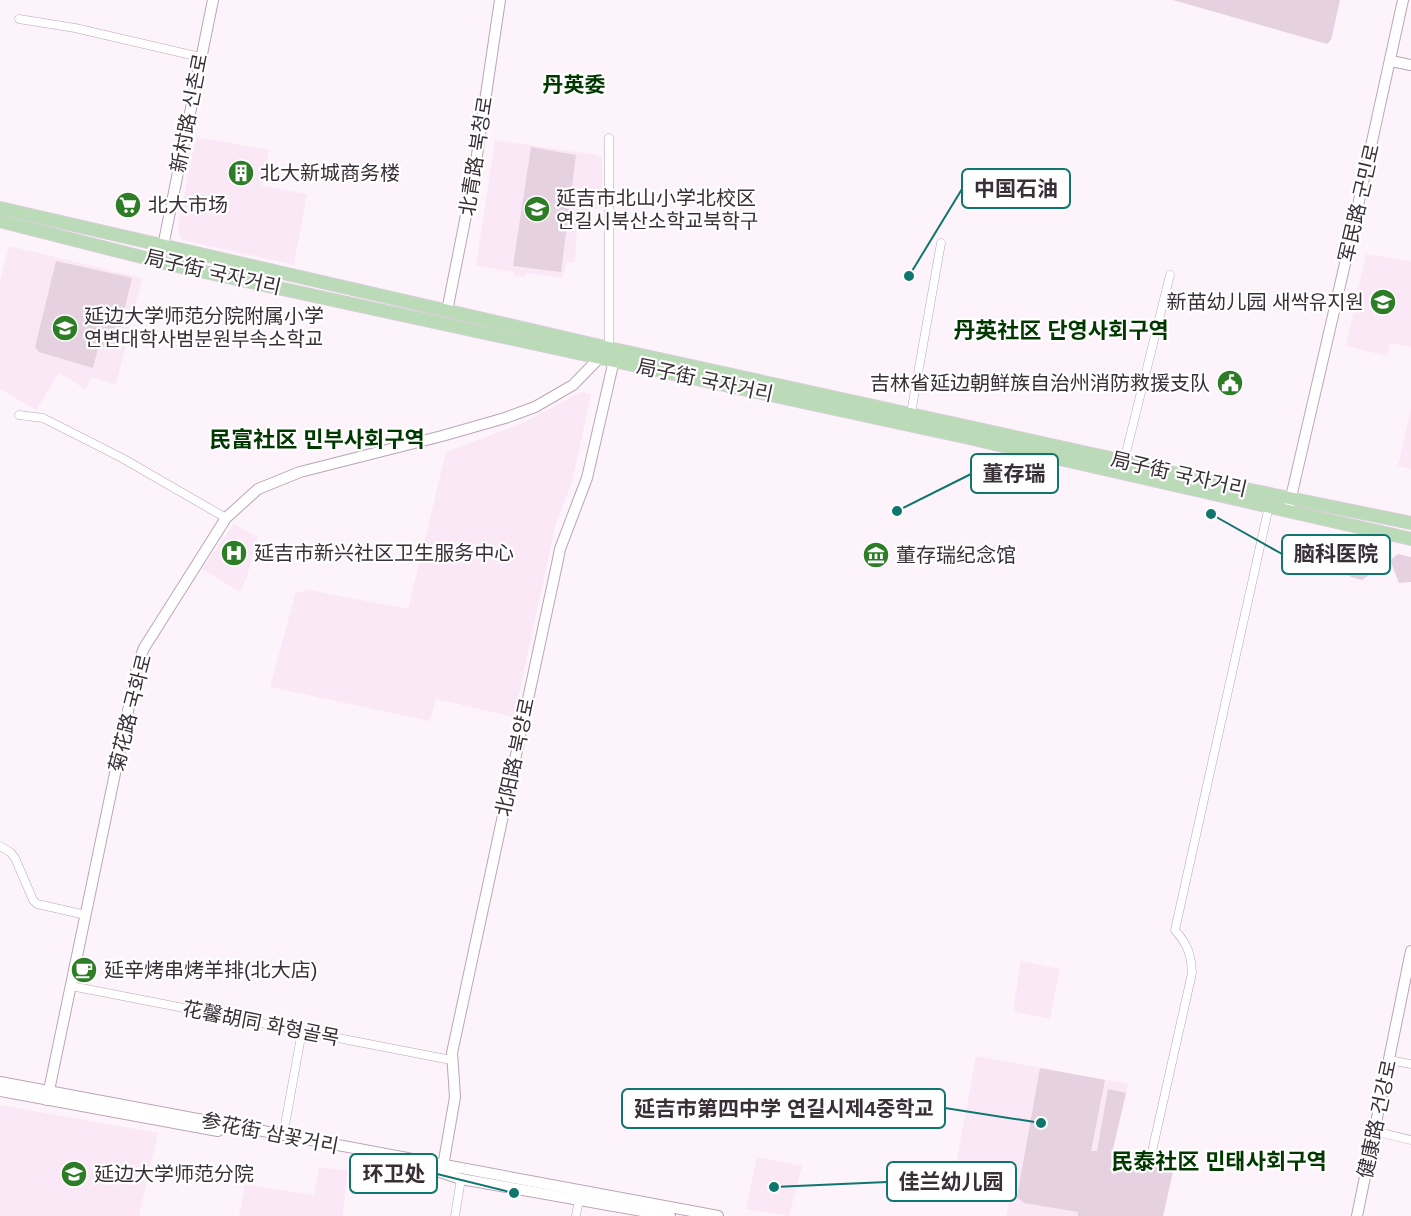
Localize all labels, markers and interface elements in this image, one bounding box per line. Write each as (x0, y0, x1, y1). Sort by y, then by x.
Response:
street label: 新村路 신촌로 (167, 52, 211, 174)
district label: 丹英委 (543, 73, 606, 96)
street label: 北青路 북청로 (456, 95, 496, 217)
street label: 军民路 군민로 (1335, 142, 1383, 264)
building icon: 北大新城商务楼 (226, 158, 256, 188)
place label: 北大新城商务楼 (260, 162, 400, 184)
callout: 中国石油 (962, 169, 1070, 208)
text: 中国石油 (974, 177, 1058, 200)
place label: 延吉市北山小学北校区 연길시북산소학교북학구 (556, 187, 758, 232)
supermarket icon: 北大市场 (113, 190, 143, 220)
place label: 北大市场 (148, 194, 228, 216)
school or university icon: 延吉市北山小学北校区 연길시북산소학교북학구 (522, 194, 552, 224)
street label: 局子街 국자거리 (143, 246, 283, 298)
school or university icon: 新苗幼儿园 새싹유지원 (1368, 287, 1398, 317)
place label: 新苗幼儿园 새싹유지원 (1166, 291, 1364, 313)
place label: 延边大学师范分院附属小学 연변대학사범분원부속소학교 (84, 305, 324, 350)
school or university icon: 延边大学师范分院附属小学 연변대학사범분원부속소학교 (50, 313, 80, 343)
district label: 丹英社区 단영사회구역 (953, 318, 1169, 343)
street label: 局子街 국자거리 (635, 355, 775, 405)
public building icon: 吉林省延边朝鲜族自治州消防救援支队 (1215, 368, 1245, 398)
place label: 吉林省延边朝鲜族自治州消防救援支队 (870, 372, 1210, 394)
district label: 民富社区 민부사회구역 (209, 427, 425, 452)
street label: 局子街 국자거리 (1109, 448, 1249, 500)
callout: 董存瑞 (971, 454, 1058, 493)
text: 董存瑞 (983, 462, 1046, 485)
callout: 脑科医院 (1282, 535, 1390, 574)
hospital icon: 延吉市新兴社区卫生服务中心 (219, 538, 249, 568)
museum icon: 董存瑞纪念馆 (861, 540, 891, 570)
place label: 延吉市新兴社区卫生服务中心 (254, 542, 514, 564)
text: 脑科医院 (1294, 542, 1378, 565)
place label: 董存瑞纪念馆 (896, 544, 1016, 566)
street label: 菊花路 국화로 (105, 652, 155, 774)
street label: 北阳路 북양로 (492, 696, 538, 818)
cafe icon: 延辛烤串烤羊排(北大店) (69, 955, 99, 985)
place label: 延辛烤串烤羊排(北大店) (104, 959, 317, 981)
street label: 花馨胡同 화형골목 (181, 997, 341, 1049)
street label: 健康路 건강로 (1354, 1058, 1400, 1180)
callout: 延吉市第四中学 연길시제4중학교 (622, 1089, 945, 1128)
text: 延吉市第四中学 연길시제4중학교 (634, 1097, 934, 1120)
street label: 参花街 삼꽃거리 (200, 1109, 340, 1157)
district label: 民泰社区 민태사회구역 (1111, 1149, 1327, 1174)
callout: 环卫处 (350, 1154, 437, 1193)
school or university icon: 延边大学师范分院 (59, 1159, 89, 1189)
text: 环卫处 (363, 1162, 426, 1185)
callout: 佳兰幼儿园 (887, 1162, 1016, 1201)
place label: 延边大学师范分院 (94, 1163, 254, 1185)
text: 佳兰幼儿园 (899, 1170, 1004, 1193)

